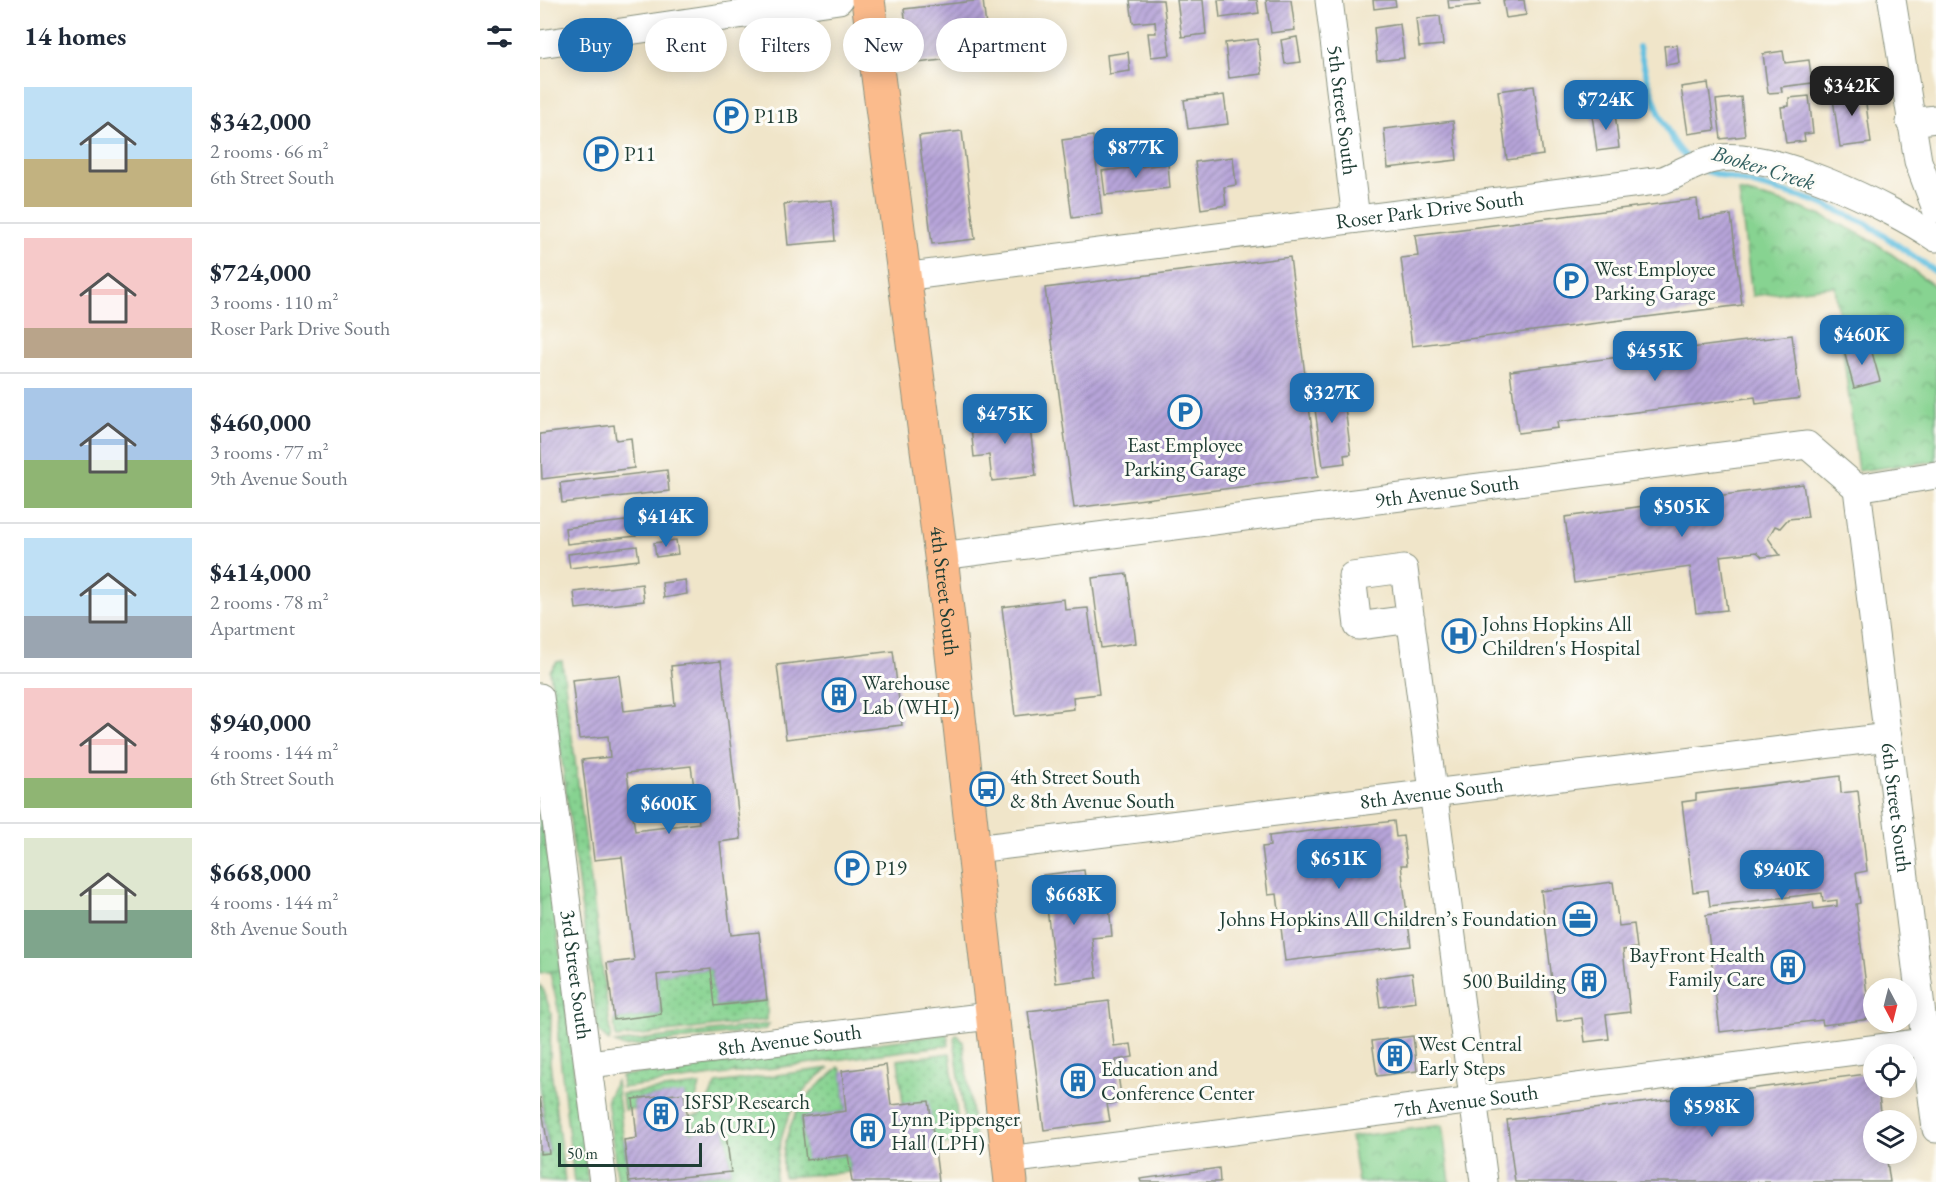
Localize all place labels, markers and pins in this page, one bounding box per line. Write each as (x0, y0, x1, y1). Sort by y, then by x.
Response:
pin: $342K (1810, 66, 1894, 117)
pin: $724K (1564, 80, 1648, 131)
parking icon: P11B (713, 98, 749, 134)
place label: P11B (754, 102, 798, 129)
pin: $877K (1094, 128, 1178, 179)
parking icon: P11 (583, 136, 619, 172)
place label: P11 (624, 140, 656, 167)
place label: West Employee Parking Garage (1594, 255, 1716, 306)
parking icon: West Employee Parking Garage (1553, 263, 1589, 299)
pin: $460K (1820, 315, 1904, 366)
pin: $455K (1613, 331, 1697, 382)
pin: $327K (1290, 373, 1374, 424)
pin: $475K (963, 394, 1047, 445)
parking icon: East Employee Parking Garage (1167, 394, 1203, 430)
place label: East Employee Parking Garage (1124, 431, 1246, 482)
pin: $505K (1640, 487, 1724, 538)
pin: $414K (624, 497, 708, 548)
place label: Johns Hopkins All Children's Hospital (1480, 610, 1640, 661)
hospital icon: Johns Hopkins All Children's Hospital (1441, 618, 1477, 654)
place label: Warehouse Lab (WHL) (862, 669, 959, 720)
building icon: Warehouse Lab (WHL) (821, 677, 857, 713)
place label: 4th Street South & 8th Avenue South (1010, 763, 1175, 814)
bus stop icon: 4th Street South & 8th Avenue South (969, 771, 1005, 807)
pin: $600K (627, 784, 711, 835)
pin: $651K (1297, 839, 1381, 890)
parking icon: P19 (834, 850, 870, 886)
pin: $940K (1740, 850, 1824, 901)
place label: P19 (875, 854, 907, 881)
pin: $668K (1032, 875, 1116, 926)
office icon: Johns Hopkins All Children’s Foundation (1562, 901, 1598, 937)
place label: Johns Hopkins All Children’s Foundation (1217, 905, 1557, 932)
place label: BayFront Health Family Care (1629, 941, 1765, 992)
building icon: BayFront Health Family Care (1770, 949, 1806, 985)
building icon: 500 Building (1571, 963, 1607, 999)
place label: 500 Building (1462, 967, 1567, 994)
place label: West Central Early Steps (1418, 1030, 1522, 1081)
building icon: West Central Early Steps (1377, 1038, 1413, 1074)
place label: Education and Conference Center (1101, 1055, 1255, 1106)
building icon: Education and Conference Center (1060, 1063, 1096, 1099)
pin: $598K (1670, 1087, 1754, 1138)
place label: ISFSP Research Lab (URL) (684, 1088, 810, 1139)
building icon: ISFSP Research Lab (URL) (643, 1096, 679, 1132)
place label: Lynn Pippenger Hall (LPH) (891, 1105, 1020, 1156)
building icon: Lynn Pippenger Hall (LPH) (850, 1113, 886, 1149)

